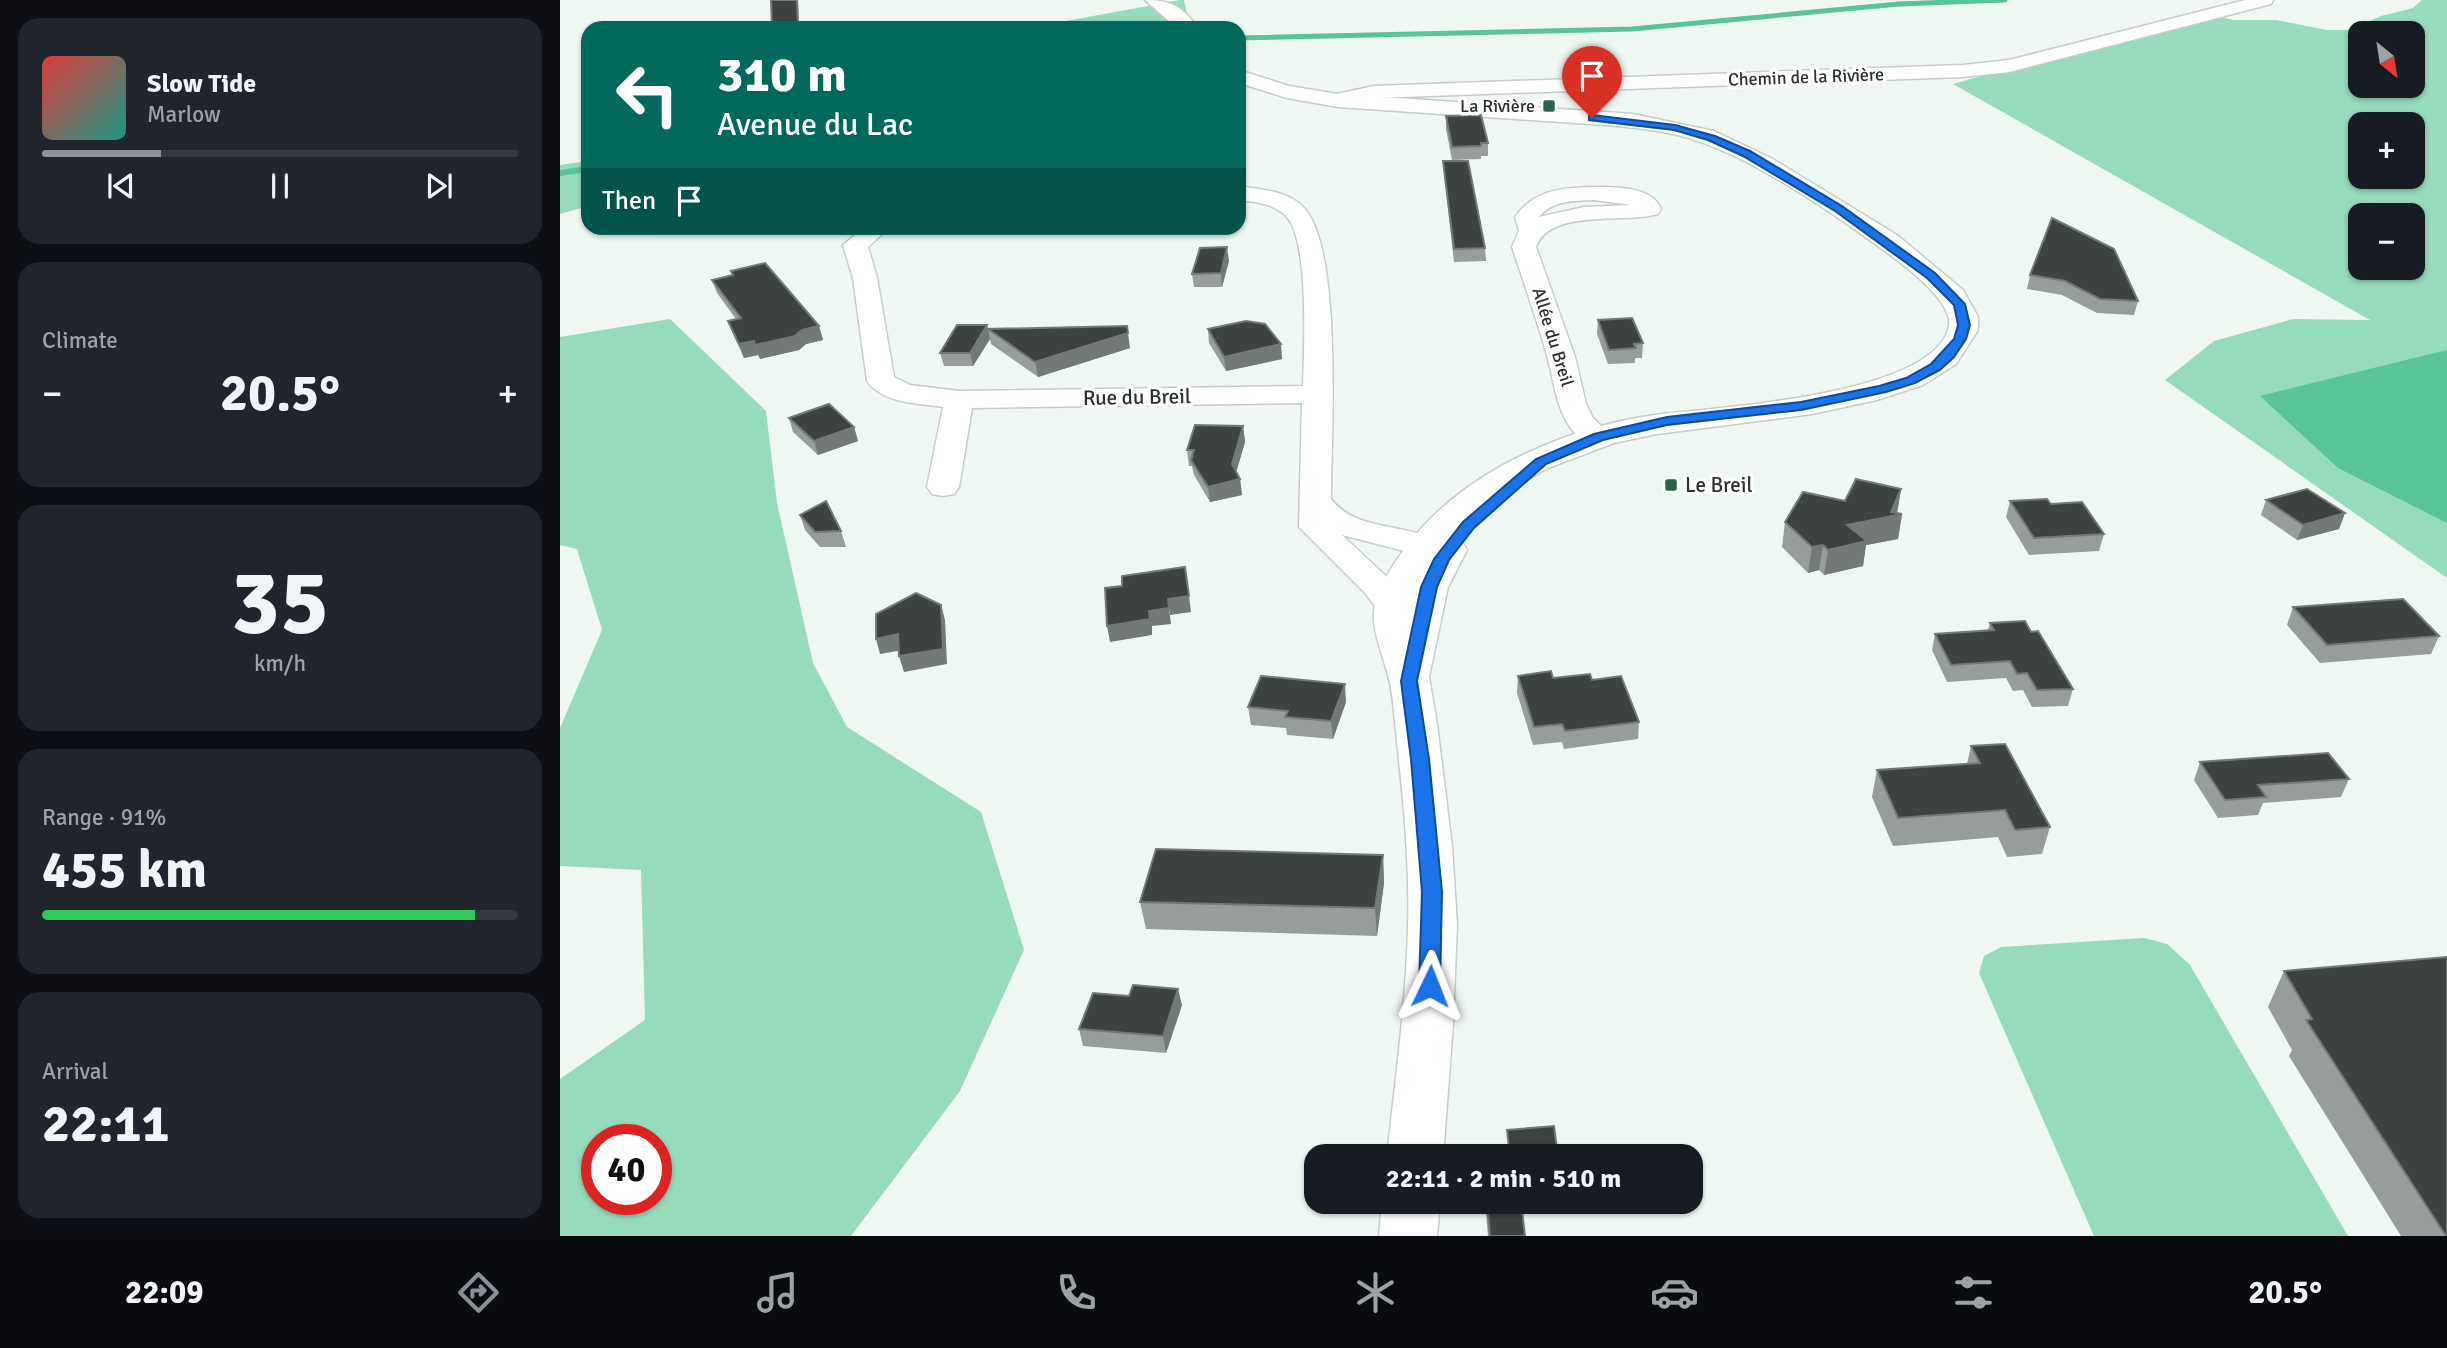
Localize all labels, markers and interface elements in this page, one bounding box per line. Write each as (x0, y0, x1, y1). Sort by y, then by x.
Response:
north arrow (2348, 21, 2426, 98)
map controls (2348, 21, 2425, 280)
text: 310 m (717, 45, 847, 105)
pin (1562, 46, 1622, 118)
icon: left (602, 49, 693, 140)
icon: arrive (1573, 57, 1611, 95)
street label: Chemin de la Rivière (1728, 63, 1884, 91)
text: Slow Tide (147, 68, 256, 100)
place label: La Rivière (1460, 95, 1535, 117)
marker: La Rivière (1541, 98, 1557, 114)
text: Marlow (147, 100, 221, 129)
text: Avenue du Lac (717, 105, 913, 144)
button: + (2348, 112, 2425, 189)
icon: previous (102, 167, 140, 205)
icon: pause (261, 167, 299, 205)
icon: next (420, 167, 458, 205)
icon: arrive (670, 182, 708, 220)
text: Then (602, 185, 656, 217)
button: − (2348, 203, 2425, 280)
street label: Allée du Breil (1528, 285, 1578, 389)
text: Climate (42, 326, 118, 355)
text: 20.5° (220, 361, 340, 425)
text: − (42, 370, 63, 417)
text: + (497, 370, 518, 417)
street label: Rue du Breil (1083, 383, 1191, 411)
place label: Le Breil (1685, 472, 1753, 498)
marker: Le Breil (1663, 477, 1679, 493)
text: 35 (231, 547, 329, 660)
text: km/h (254, 649, 306, 678)
text: Range · 91% (42, 803, 166, 832)
text: 455 km (42, 838, 207, 902)
position arrow (1393, 949, 1467, 1023)
text: Arrival (42, 1057, 108, 1086)
text: 22:11 (42, 1092, 170, 1156)
speed limit sign: 40 (581, 1124, 672, 1215)
text: 22:11 · 2 min · 510 m (1386, 1163, 1621, 1195)
icon: directions (454, 1268, 503, 1317)
icon: music (753, 1268, 802, 1317)
icon: phone (1052, 1268, 1101, 1317)
icon: climate (1351, 1268, 1400, 1317)
icon: car (1650, 1268, 1699, 1317)
icon: filters (1949, 1268, 1998, 1317)
text: 22:09 (125, 1273, 204, 1312)
text: 20.5° (2248, 1273, 2322, 1312)

